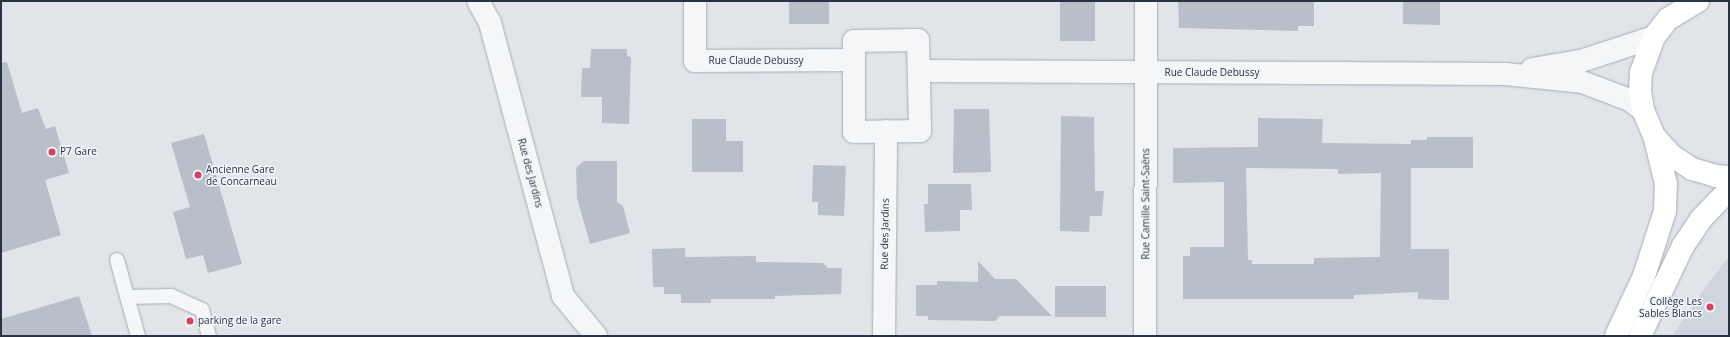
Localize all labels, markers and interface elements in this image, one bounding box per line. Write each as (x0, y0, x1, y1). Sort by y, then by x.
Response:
street label: Rue Claude Debussy (708, 55, 804, 67)
street label: Rue Claude Debussy (1164, 67, 1260, 79)
street label: Rue des Jardins (515, 137, 545, 209)
place label: P7 Gare (60, 146, 97, 158)
marker: P7 Gare (47, 147, 57, 157)
street label: Rue Camille Saint-Saëns (1140, 148, 1152, 260)
place label: Ancienne Gare de Concarneau (206, 163, 277, 186)
marker: Ancienne Gare de Concarneau (193, 170, 203, 180)
street label: Rue des Jardins (878, 198, 892, 270)
place label: Collège Les Sables Blancs (1639, 295, 1702, 318)
marker: Collège Les Sables Blancs (1705, 302, 1715, 312)
place label: parking de la gare (198, 315, 281, 327)
marker: parking de la gare (185, 316, 195, 326)

